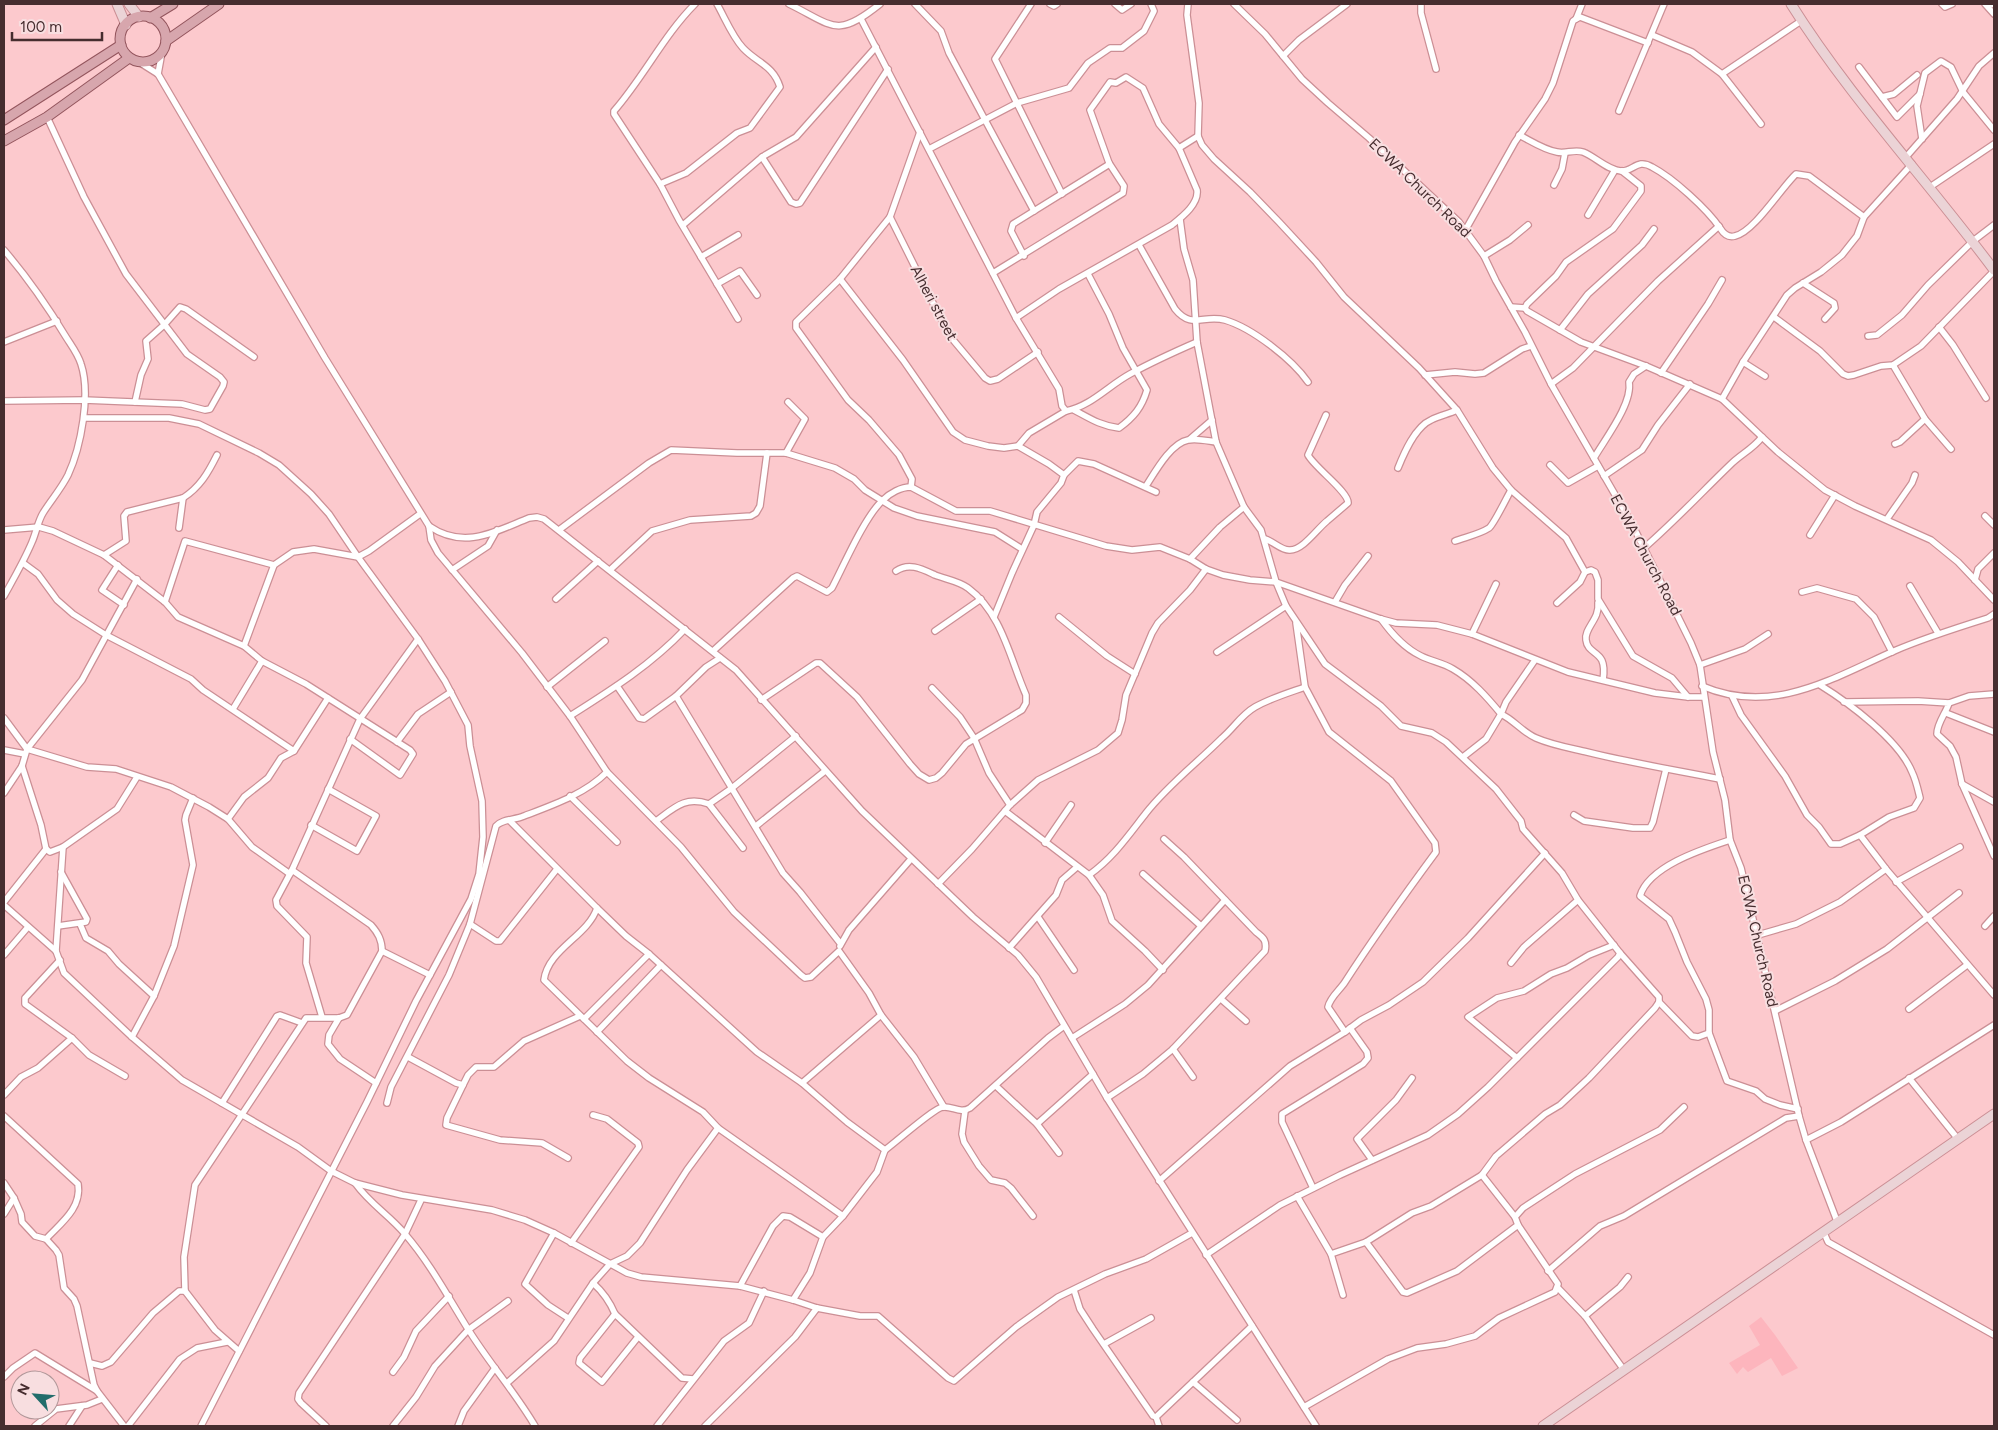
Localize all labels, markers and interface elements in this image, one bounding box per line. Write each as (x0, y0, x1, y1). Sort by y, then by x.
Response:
scale bar (12, 10, 102, 42)
text: 100 m (20, 18, 62, 36)
street label: ECWA Church Road (1365, 135, 1475, 241)
street label: Alheri street (907, 263, 961, 344)
street label: ECWA Church Road (1606, 491, 1686, 619)
street label: ECWA Church Road (1734, 873, 1782, 1009)
north arrow (10, 1370, 60, 1420)
text: N (14, 1381, 34, 1398)

